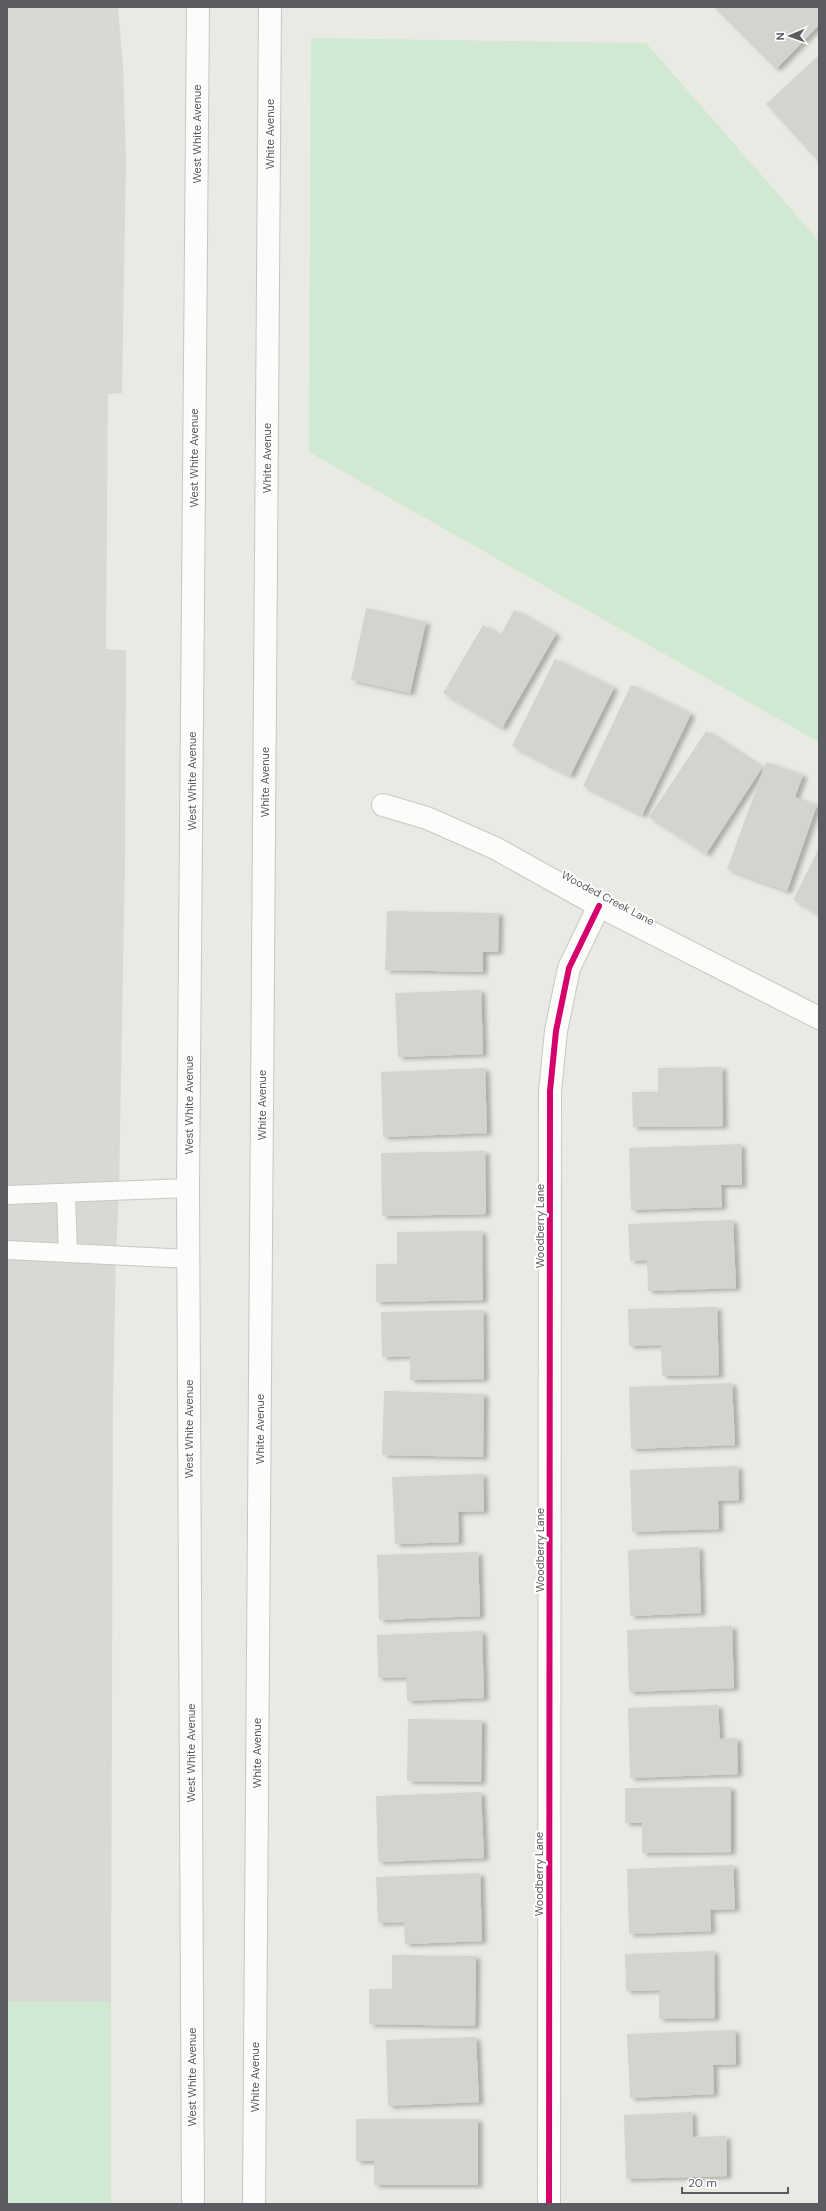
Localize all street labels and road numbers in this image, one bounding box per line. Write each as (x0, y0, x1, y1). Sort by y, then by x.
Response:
street label: West White Avenue (190, 84, 204, 184)
street label: White Avenue (263, 99, 277, 169)
street label: West White Avenue (187, 408, 201, 508)
street label: White Avenue (260, 423, 274, 493)
street label: West White Avenue (185, 731, 199, 831)
street label: White Avenue (258, 747, 272, 817)
street label: Wooded Creek Lane (559, 868, 657, 928)
street label: West White Avenue (182, 1055, 196, 1155)
street label: White Avenue (255, 1070, 269, 1140)
street label: Woodberry Lane (533, 1184, 547, 1268)
street label: West White Avenue (182, 1379, 196, 1479)
street label: White Avenue (253, 1394, 267, 1464)
street label: Woodberry Lane (533, 1508, 547, 1592)
street label: West White Avenue (184, 1703, 198, 1803)
street label: White Avenue (250, 1718, 264, 1788)
street label: Woodberry Lane (532, 1832, 546, 1916)
street label: West White Avenue (185, 2027, 199, 2127)
street label: White Avenue (248, 2042, 262, 2112)

